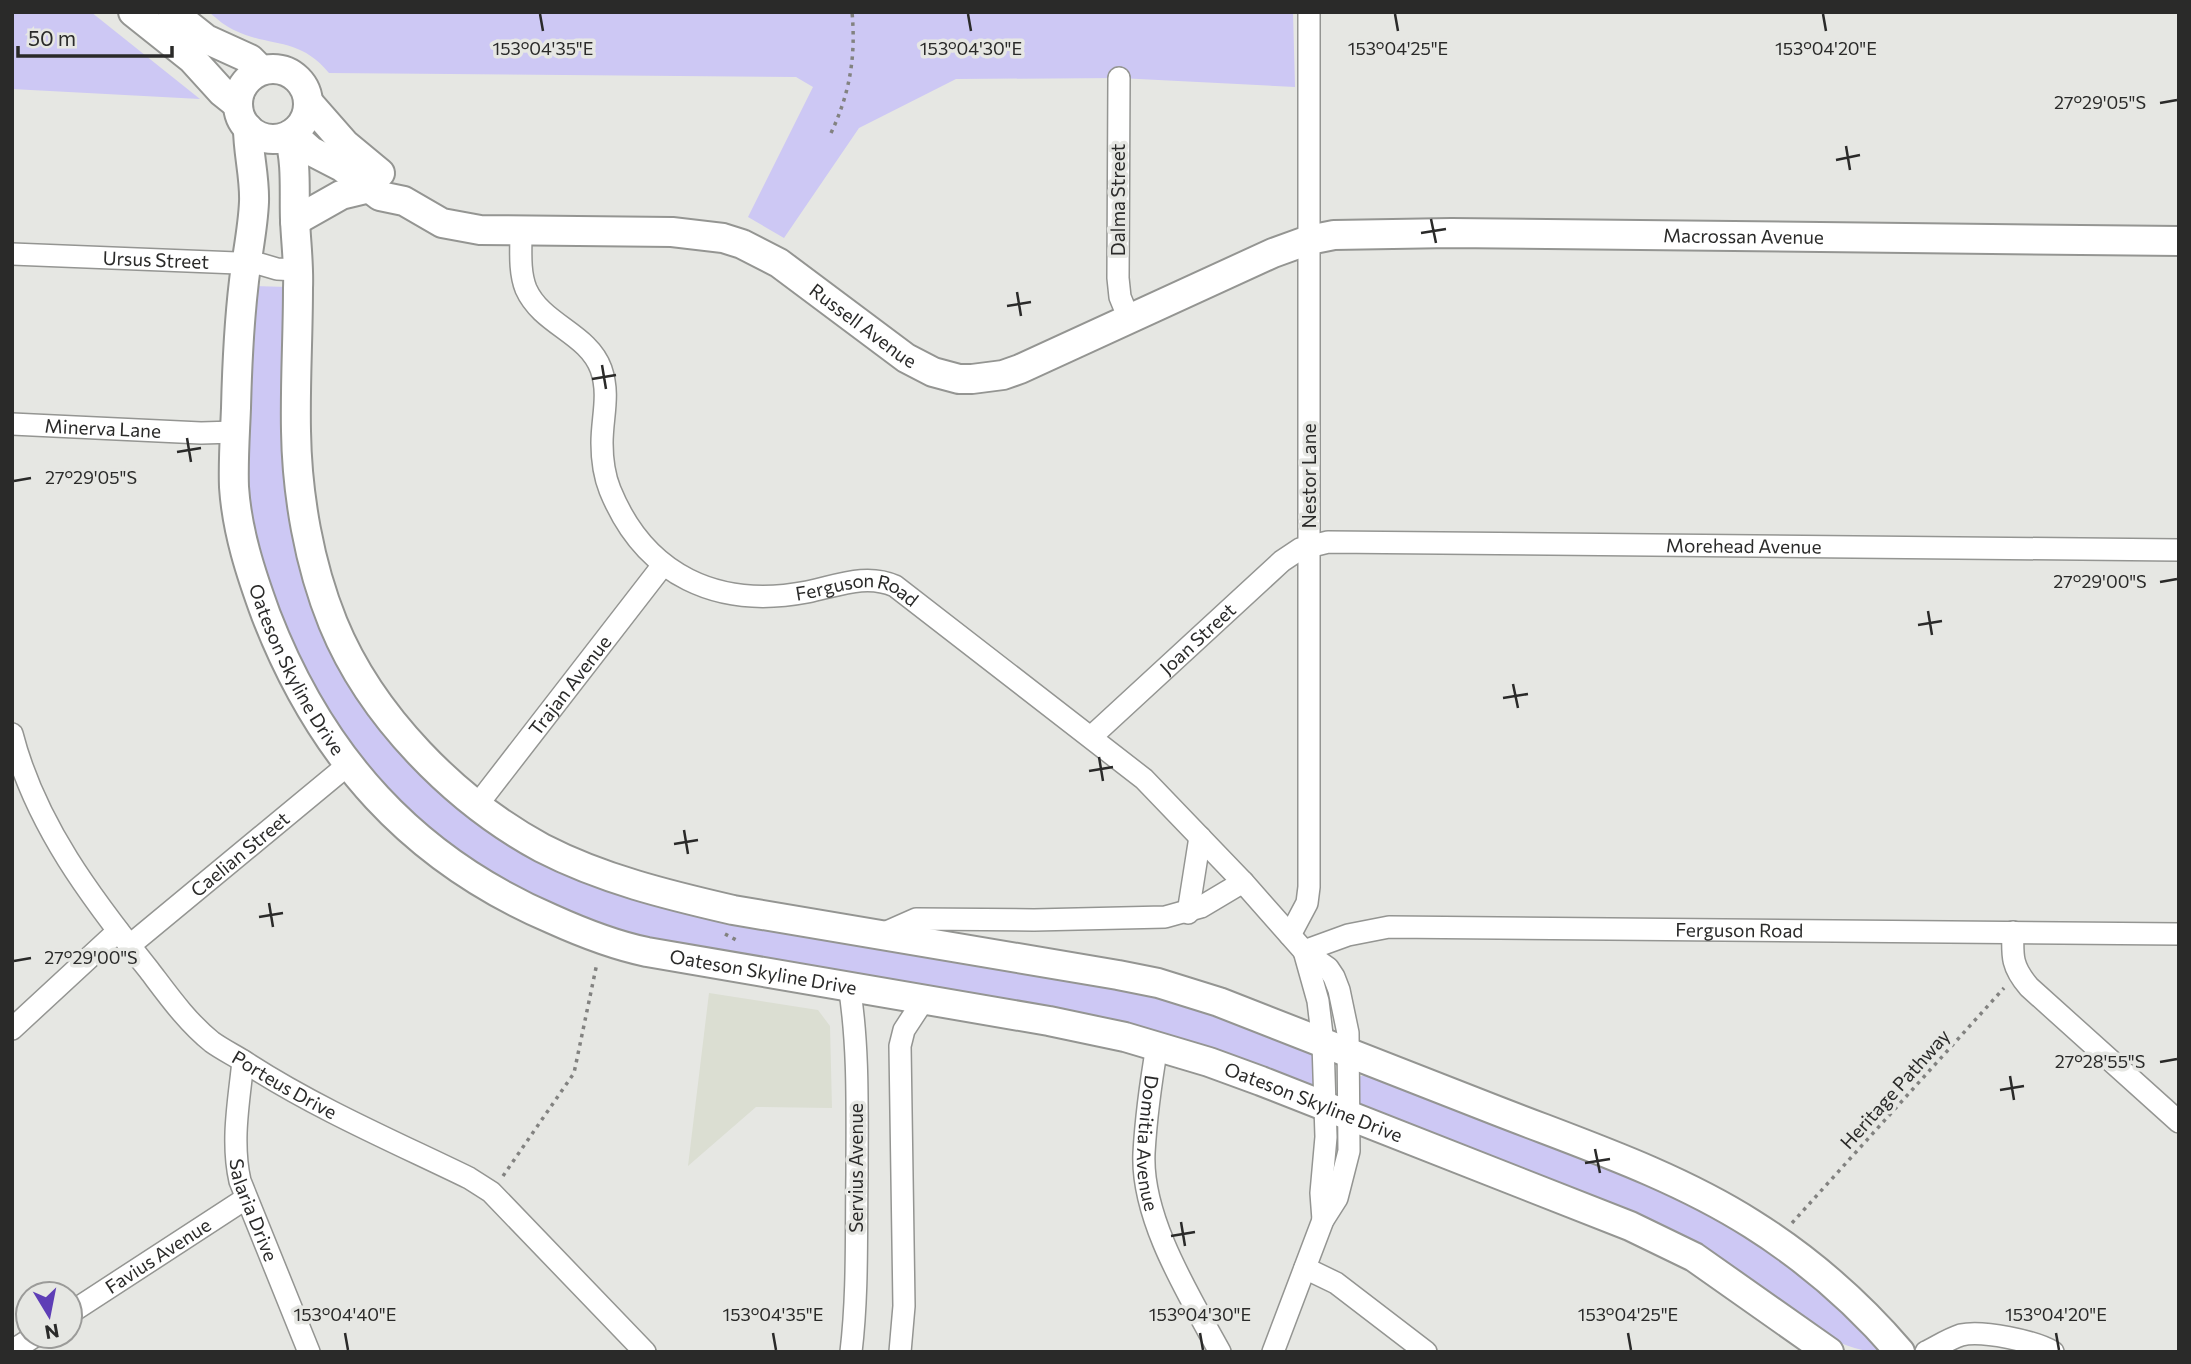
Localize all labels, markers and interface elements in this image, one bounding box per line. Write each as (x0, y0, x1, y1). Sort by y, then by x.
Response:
scale bar (18, 14, 172, 58)
text: 50 m (28, 25, 76, 50)
text: 153°04'35"E (493, 37, 593, 59)
text: 153°04'30"E (920, 37, 1022, 59)
text: 153°04'25"E (1348, 37, 1448, 59)
text: 153°04'20"E (1775, 37, 1877, 59)
text: 27°29'05"S (2054, 91, 2146, 113)
street label: Dalma Street (1106, 143, 1129, 256)
street label: Macrossan Avenue (1663, 223, 1824, 248)
street label: Ursus Street (102, 246, 210, 273)
street label: Russell Avenue (805, 278, 920, 372)
street label: Minerva Lane (44, 414, 162, 442)
street label: Nestor Lane (1297, 424, 1320, 528)
text: 27°29'05"S (45, 466, 137, 488)
street label: Morehead Avenue (1666, 533, 1822, 558)
street label: Ferguson Road (794, 568, 923, 611)
text: 27°29'00"S (2053, 570, 2147, 592)
street label: Oateson Skyline Drive (245, 581, 350, 759)
street label: Joan Street (1155, 598, 1240, 679)
street label: Trajan Avenue (523, 630, 615, 740)
street label: Caelian Street (186, 806, 294, 901)
street label: Ferguson Road (1675, 918, 1803, 942)
street label: Oateson Skyline Drive (668, 944, 859, 999)
text: 27°29'00"S (44, 946, 138, 968)
street label: Heritage Pathway (1835, 1024, 1955, 1153)
street label: Porteus Drive (228, 1045, 341, 1123)
text: 27°28'55"S (2055, 1050, 2145, 1072)
street label: Oateson Skyline Drive (1221, 1057, 1406, 1146)
street label: Domitia Avenue (1133, 1074, 1164, 1213)
street label: Servius Avenue (844, 1103, 867, 1233)
street label: Salaria Drive (226, 1157, 283, 1264)
street label: Favius Avenue (101, 1213, 215, 1298)
north arrow (14, 1280, 84, 1350)
text: 153°04'40"E (294, 1303, 396, 1325)
text: 153°04'35"E (723, 1303, 823, 1325)
text: 153°04'30"E (1149, 1303, 1251, 1325)
text: 153°04'25"E (1578, 1303, 1678, 1325)
text: 153°04'20"E (2005, 1303, 2107, 1325)
text: N (43, 1320, 61, 1345)

